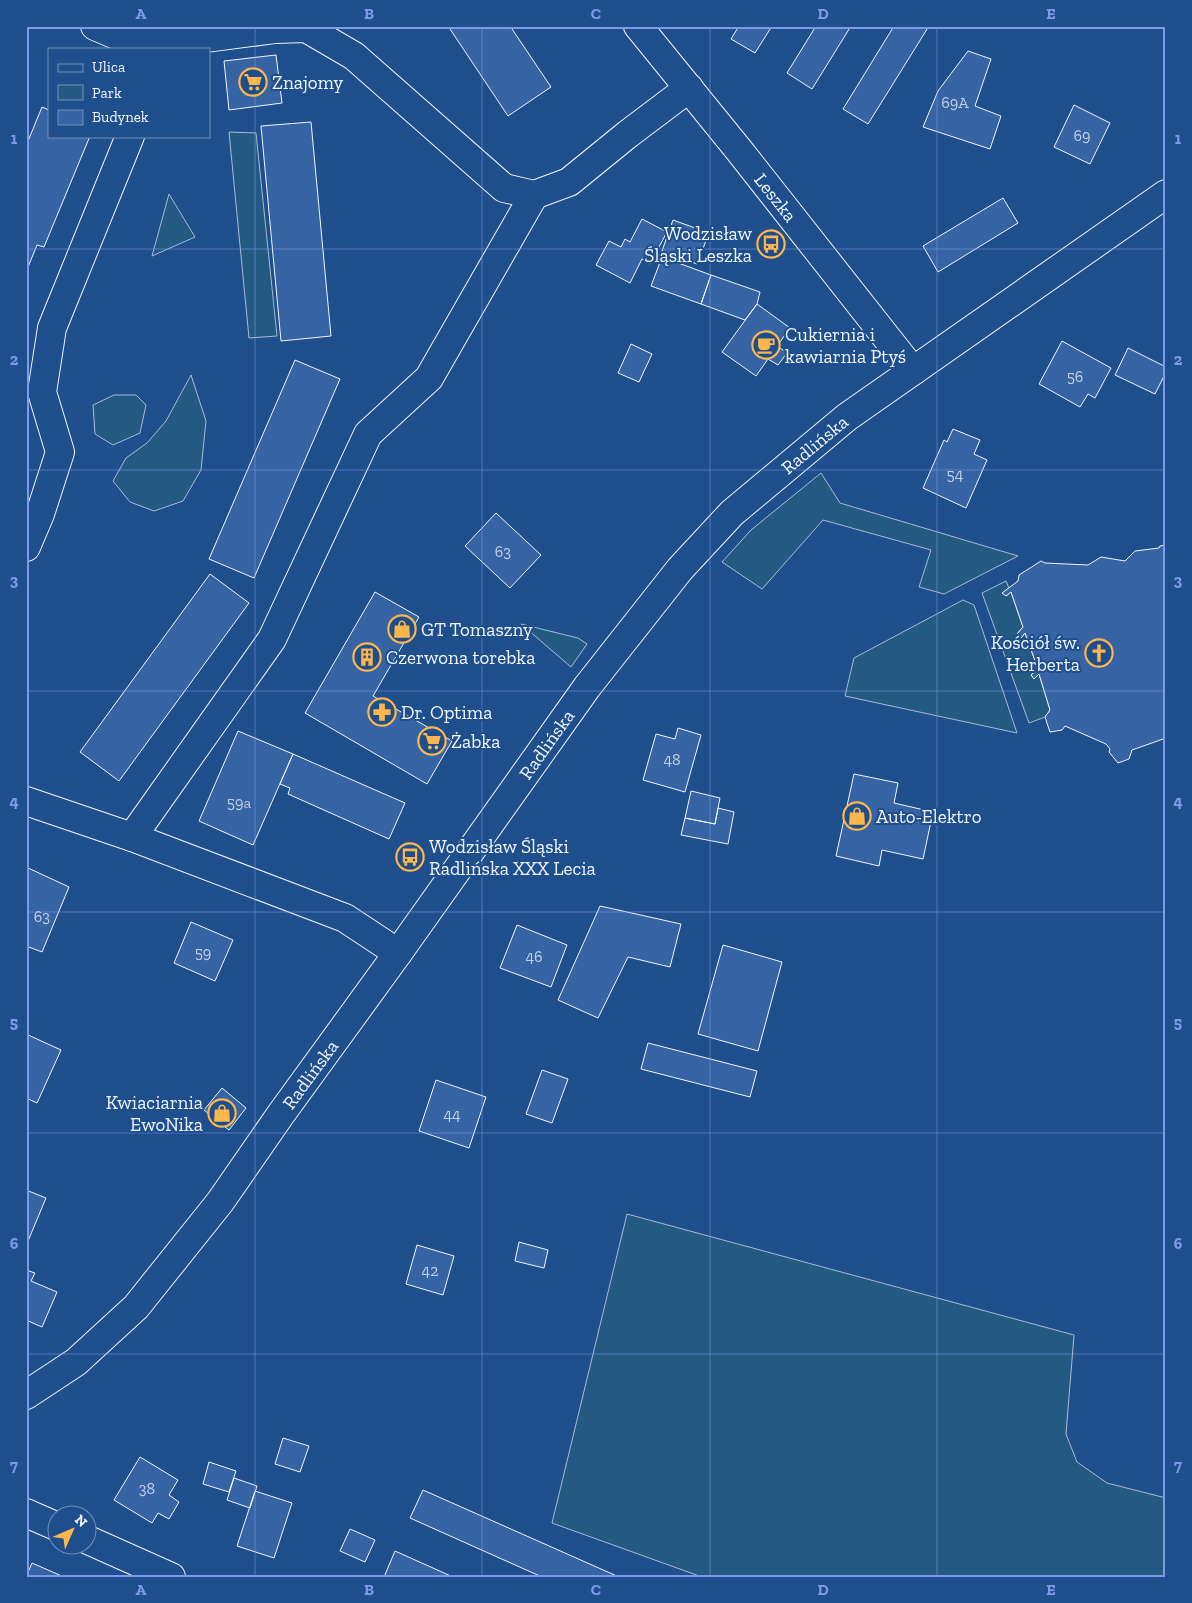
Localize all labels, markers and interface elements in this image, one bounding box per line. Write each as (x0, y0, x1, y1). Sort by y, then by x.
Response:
text: A (136, 4, 147, 23)
text: B (364, 4, 374, 23)
text: C (591, 4, 601, 23)
text: D (817, 4, 829, 23)
text: E (1046, 4, 1056, 23)
legend (48, 48, 210, 138)
text: Ulica (92, 58, 125, 76)
supermarket icon: Znajomy (238, 67, 268, 97)
place label: Znajomy (272, 71, 344, 94)
text: Park (92, 84, 122, 102)
house number: 69A (941, 93, 969, 112)
text: Budynek (92, 108, 149, 126)
house number: 69 (1074, 126, 1091, 145)
text: 1 (11, 129, 18, 148)
text: 1 (1175, 129, 1182, 148)
street label: Leszka (750, 168, 802, 226)
place label: Wodzisław Śląski Leszka (644, 222, 752, 267)
bus stop icon: Wodzisław Śląski Leszka (756, 229, 786, 259)
place label: Cukiernia i kawiarnia Ptyś (785, 323, 906, 368)
cafe icon: Cukiernia i kawiarnia Ptyś (751, 330, 781, 360)
text: 2 (10, 350, 19, 369)
text: 2 (1174, 350, 1183, 369)
house number: 56 (1067, 367, 1083, 386)
street label: Radlińska (776, 410, 852, 479)
house number: 54 (947, 465, 964, 484)
house number: 63 (495, 542, 511, 561)
text: 3 (10, 571, 19, 590)
text: 3 (1174, 571, 1183, 590)
shop icon: GT Tomaszny (387, 614, 417, 644)
place label: GT Tomaszny (421, 618, 533, 641)
place label: Kościół św. Herberta (991, 631, 1080, 676)
church icon: Kościół św. Herberta (1084, 638, 1114, 668)
building icon: Czerwona torebka (352, 642, 382, 672)
place label: Czerwona torebka (386, 646, 535, 669)
pharmacy icon: Dr. Optima (367, 697, 397, 727)
place label: Dr. Optima (401, 701, 492, 724)
street label: Radlińska (514, 705, 579, 783)
supermarket icon: Żabka (417, 726, 447, 756)
place label: Żabka (451, 730, 500, 753)
house number: 48 (663, 750, 681, 769)
text: 4 (9, 792, 19, 811)
text: 4 (1173, 792, 1183, 811)
house number: 59a (227, 793, 251, 812)
shop icon: Auto-Elektro (842, 801, 872, 831)
place label: Auto-Elektro (876, 805, 982, 828)
place label: Wodzisław Śląski Radlińska XXX Lecia (429, 835, 596, 880)
bus stop icon: Wodzisław Śląski Radlińska XXX Lecia (395, 842, 425, 872)
house number: 63 (34, 907, 50, 926)
house number: 59 (195, 943, 211, 962)
house number: 46 (525, 947, 543, 966)
text: 5 (10, 1013, 18, 1032)
text: 5 (1174, 1013, 1182, 1032)
street label: Radlińska (277, 1035, 343, 1113)
place label: Kwiaciarnia EwoNika (106, 1091, 203, 1136)
shop icon: Kwiaciarnia EwoNika (207, 1098, 237, 1128)
house number: 44 (443, 1105, 461, 1124)
text: 6 (10, 1234, 19, 1253)
text: 6 (1174, 1234, 1183, 1253)
house number: 42 (422, 1261, 438, 1280)
text: 7 (10, 1456, 18, 1475)
text: 7 (1174, 1456, 1182, 1475)
house number: 38 (139, 1479, 155, 1498)
north arrow (48, 1506, 98, 1556)
text: N (71, 1511, 91, 1531)
text: A (136, 1580, 147, 1599)
text: B (364, 1580, 374, 1599)
text: C (591, 1580, 601, 1599)
text: D (817, 1580, 829, 1599)
text: E (1046, 1580, 1056, 1599)

